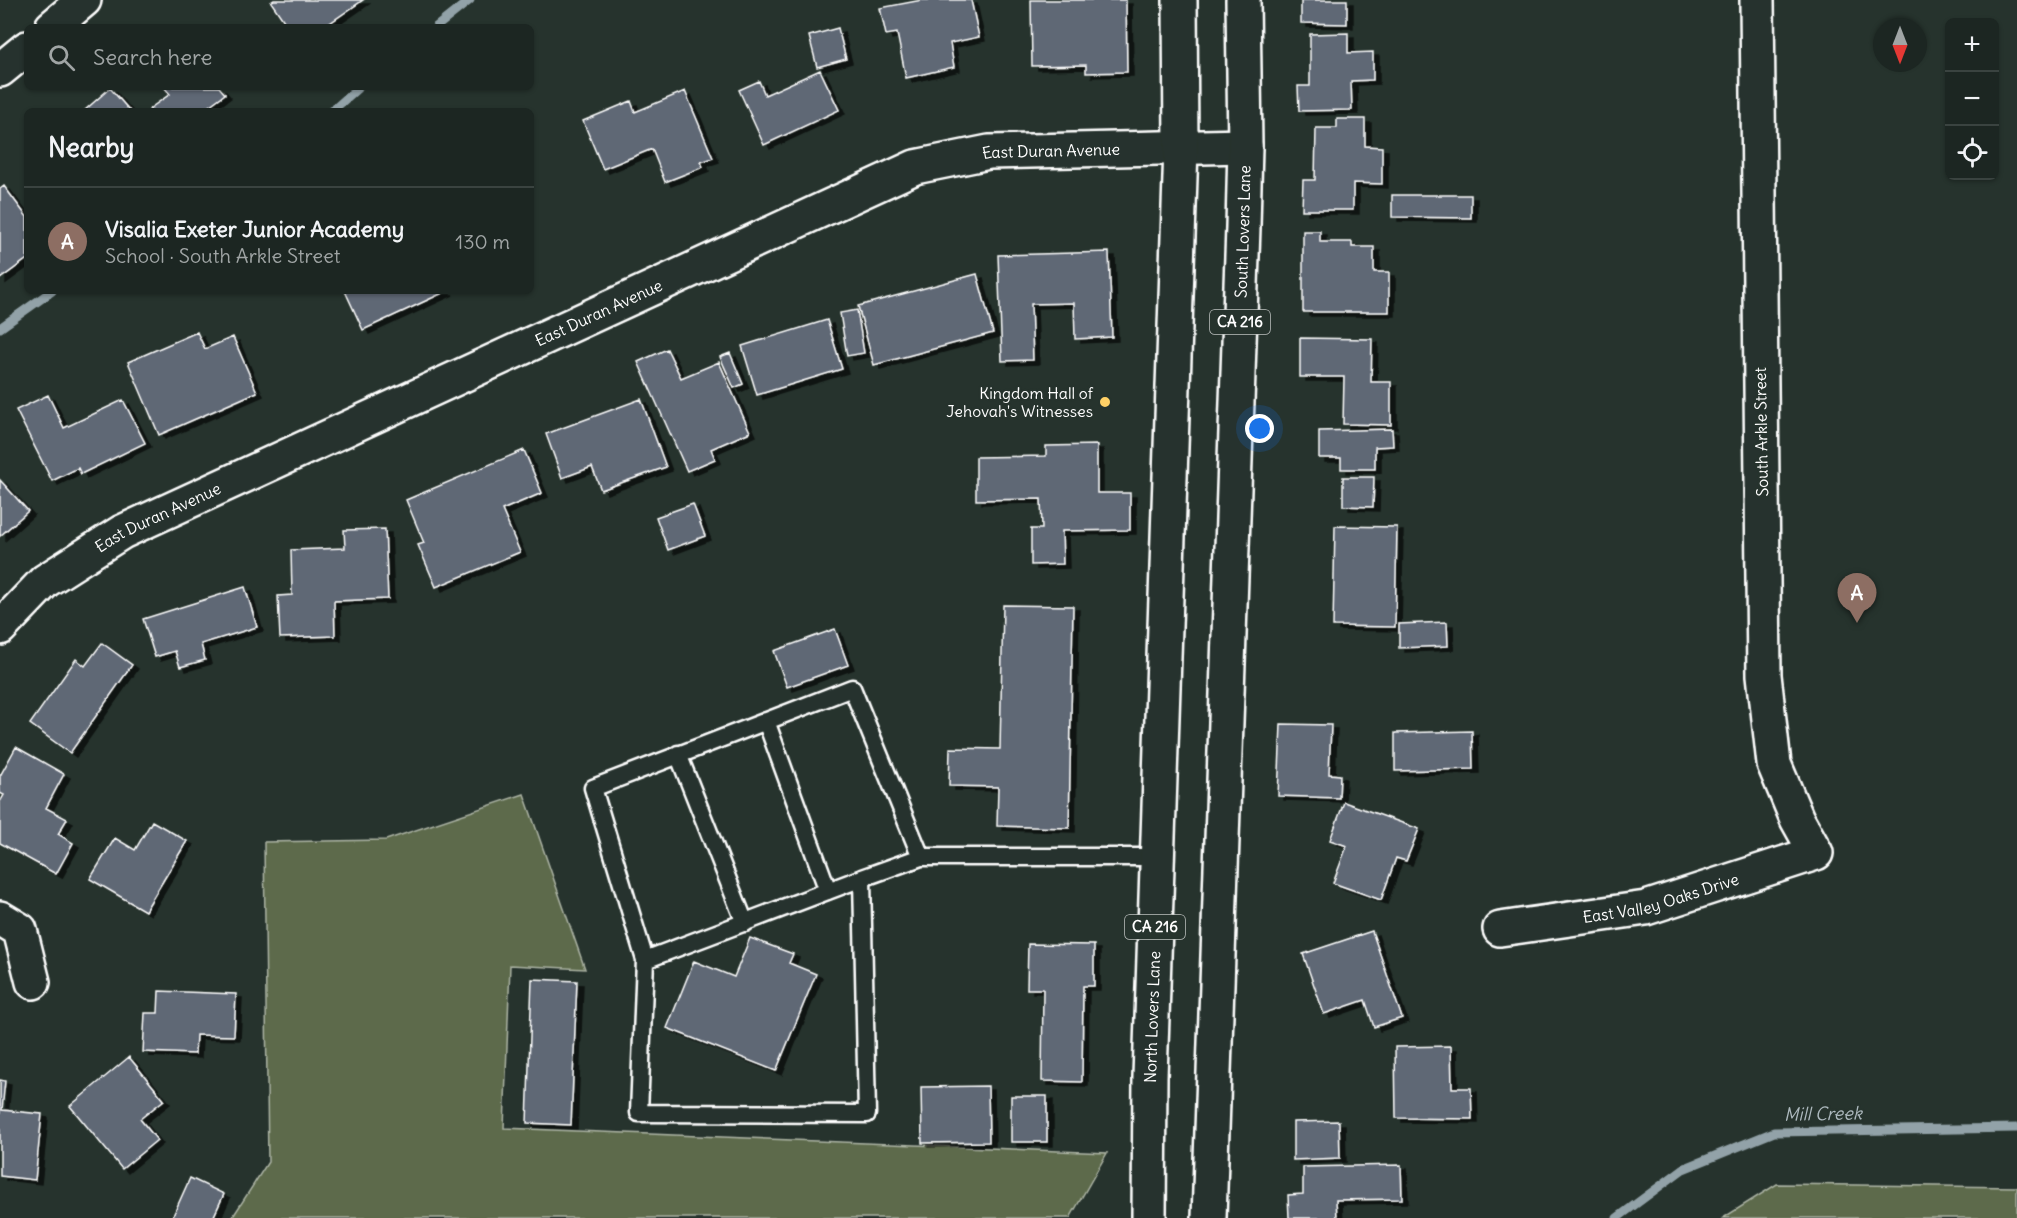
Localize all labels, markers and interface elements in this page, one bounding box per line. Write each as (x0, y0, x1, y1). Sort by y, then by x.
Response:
north arrow (1873, 18, 1927, 72)
map controls (1945, 18, 1999, 180)
button: + (1945, 18, 1999, 72)
search box (24, 24, 534, 90)
icon: search (45, 41, 78, 74)
text: Search here (93, 43, 212, 71)
button: − (1945, 72, 1999, 126)
button: locate (1945, 126, 1999, 180)
text: Nearby (48, 131, 134, 164)
street label: East Duran Avenue (980, 139, 1120, 163)
street label: South Lovers Lane (1231, 165, 1255, 298)
text: Visalia Exeter Junior Academy (105, 215, 404, 243)
text: A (61, 229, 74, 254)
text: 130 m (455, 229, 510, 254)
text: School · South Arkle Street (105, 243, 340, 268)
street label: East Duran Avenue (532, 275, 665, 351)
road number: CA 216 (1210, 310, 1270, 334)
street label: South Arkle Street (1750, 367, 1772, 497)
place label: Kingdom Hall of Jehovah's Witnesses (946, 383, 1094, 421)
marker: Kingdom Hall of Jehovah's Witnesses (1098, 395, 1112, 409)
your location (1245, 414, 1274, 443)
street label: East Duran Avenue (91, 478, 224, 557)
pin: A (1838, 574, 1876, 623)
street label: East Valley Oaks Drive (1581, 869, 1741, 927)
road number: CA 216 (1125, 915, 1185, 939)
street label: North Lovers Lane (1140, 951, 1164, 1083)
water label: Mill Creek (1784, 1101, 1864, 1126)

